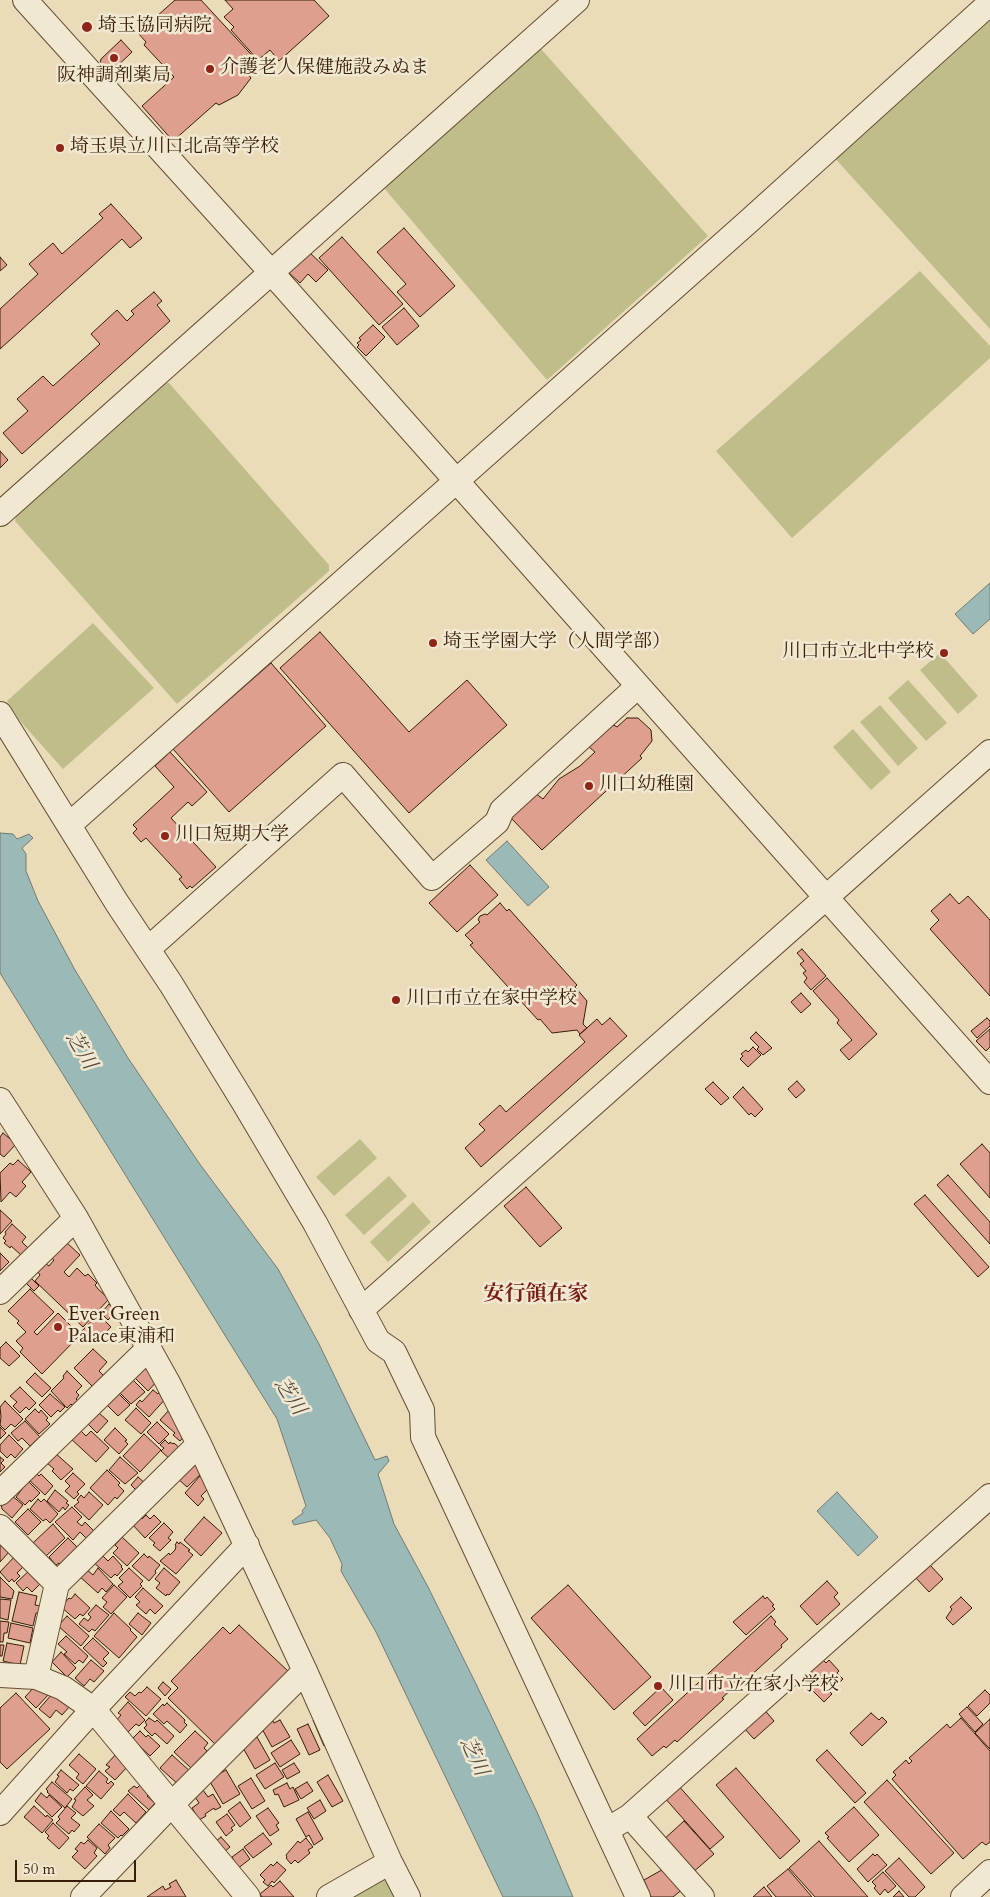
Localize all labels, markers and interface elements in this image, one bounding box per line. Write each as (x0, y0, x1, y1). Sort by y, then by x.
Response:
place label: 埼玉協同病院 (98, 16, 212, 38)
marker: 埼玉協同病院 (80, 20, 94, 34)
marker: 阪神調剤薬局 (108, 52, 120, 64)
place label: 介護老人保健施設みぬま (220, 58, 429, 80)
marker: 介護老人保健施設みぬま (204, 63, 216, 75)
place label: 阪神調剤薬局 (57, 66, 171, 88)
place label: 埼玉県立川口北高等学校 (70, 137, 279, 159)
marker: 埼玉県立川口北高等学校 (54, 142, 66, 154)
place label: 埼玉学園大学（人間学部） (443, 632, 671, 654)
marker: 埼玉学園大学（人間学部） (427, 637, 439, 649)
place label: 川口市立北中学校 (782, 642, 934, 664)
marker: 川口市立北中学校 (938, 647, 950, 659)
place label: 川口幼稚園 (599, 775, 694, 797)
marker: 川口幼稚園 (583, 780, 595, 792)
place label: 川口短期大学 (175, 825, 289, 847)
marker: 川口短期大学 (159, 830, 171, 842)
place label: 川口市立在家中学校 (406, 989, 577, 1011)
marker: 川口市立在家中学校 (390, 994, 402, 1006)
water label: 芝川 (59, 1028, 101, 1074)
district label: 安行領在家 (484, 1282, 588, 1308)
place label: Ever Green Palace東浦和 (68, 1305, 175, 1349)
marker: Ever Green Palace東浦和 (52, 1321, 64, 1333)
water label: 芝川 (268, 1374, 310, 1420)
place label: 川口市立在家小学校 (668, 1675, 839, 1697)
marker: 川口市立在家小学校 (652, 1680, 664, 1692)
water label: 芝川 (454, 1734, 492, 1780)
scale bar (18, 1850, 139, 1882)
text: 50 m (23, 1859, 55, 1879)

